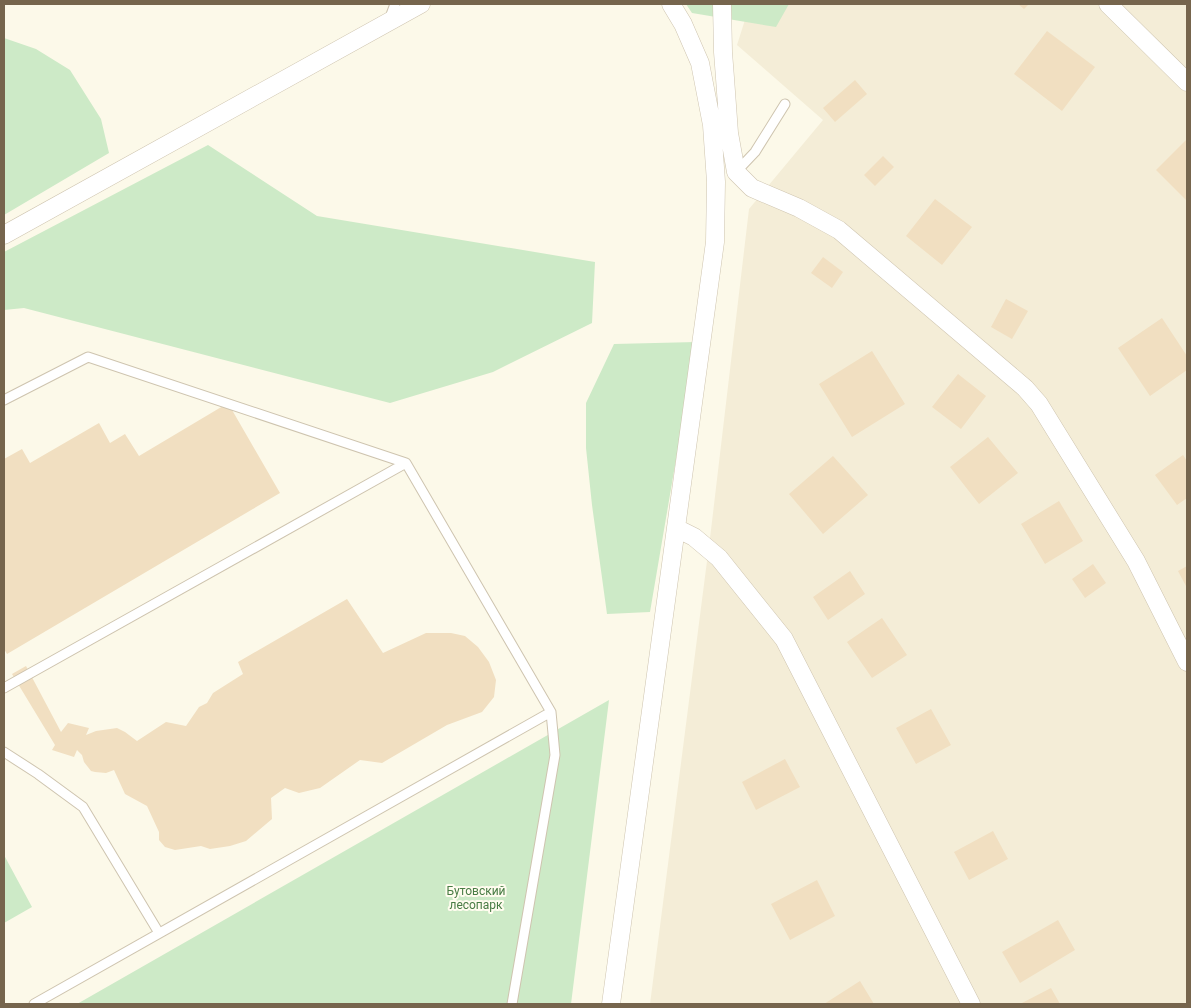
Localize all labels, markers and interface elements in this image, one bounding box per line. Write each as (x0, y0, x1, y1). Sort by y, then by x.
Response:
park label: Бутовский лесопарк (446, 884, 506, 912)

